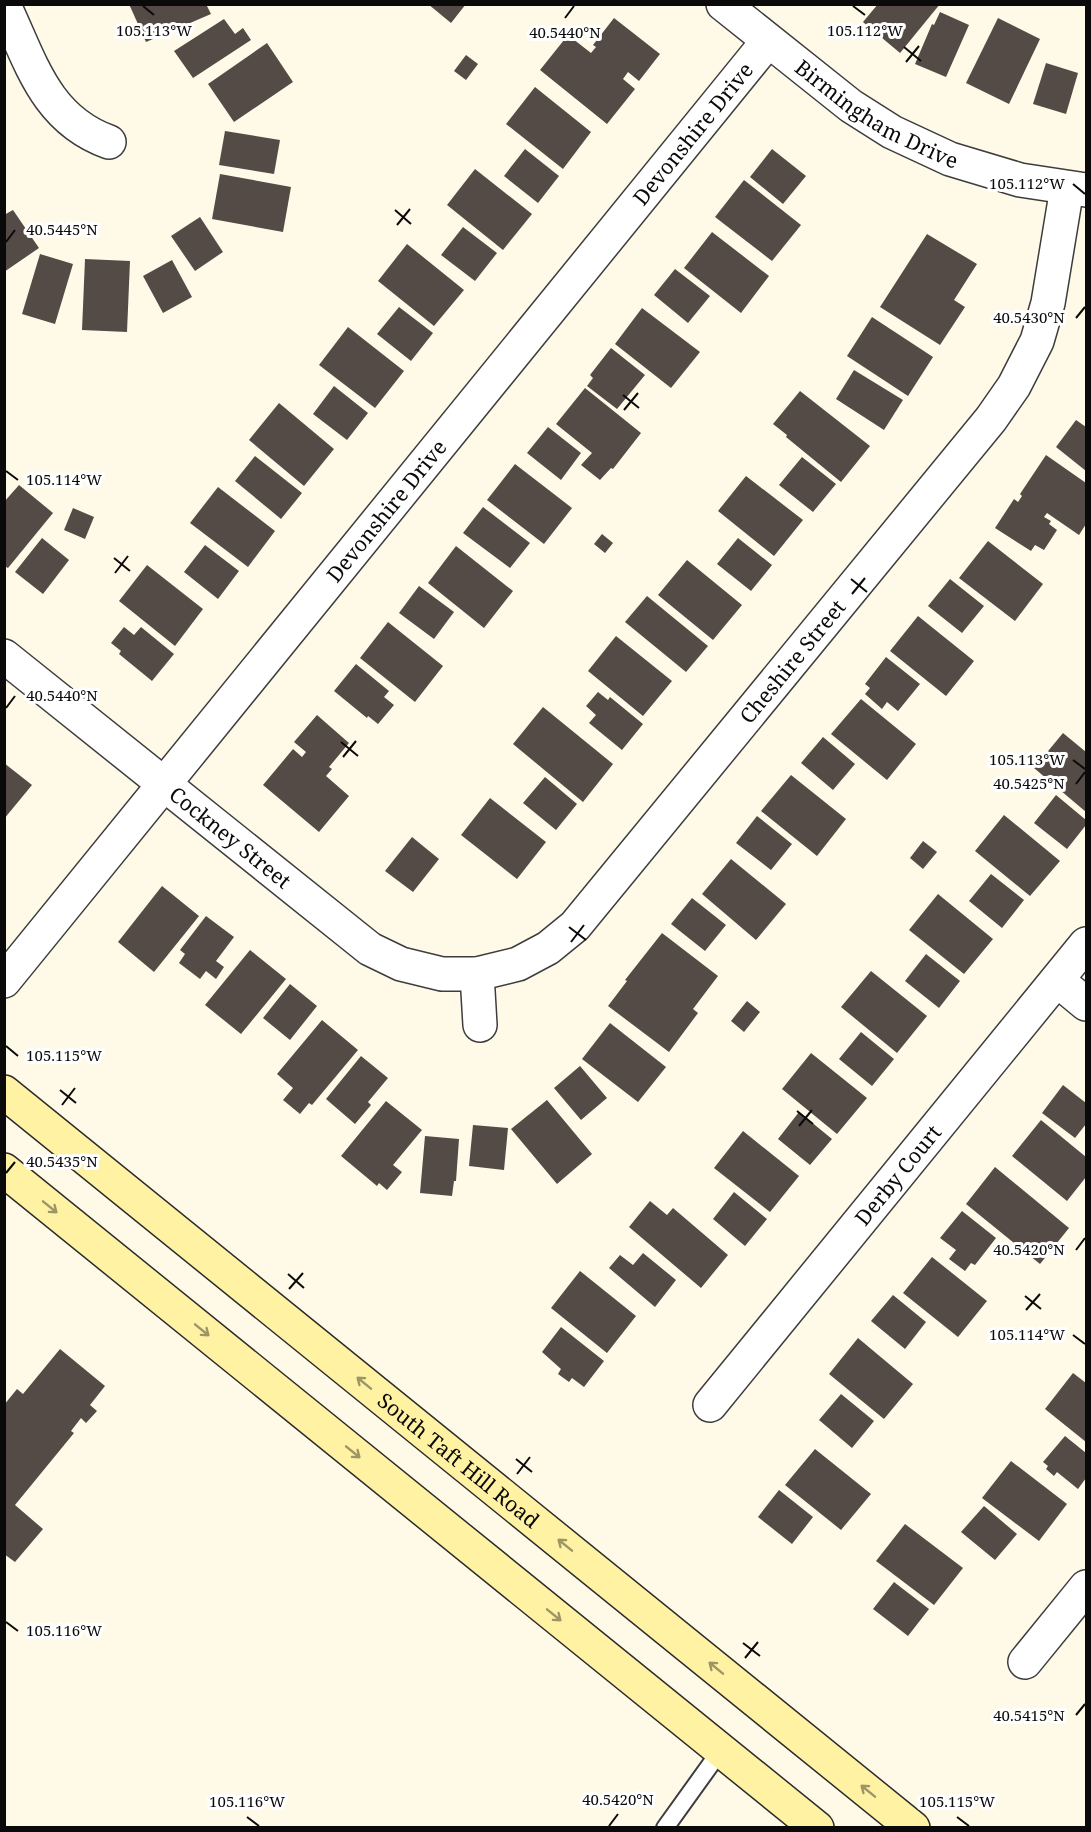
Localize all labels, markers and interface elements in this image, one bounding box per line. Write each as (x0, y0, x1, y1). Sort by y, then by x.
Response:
text: 105.113°W (116, 20, 192, 40)
text: 105.112°W (827, 20, 903, 40)
text: 40.5440°N (529, 22, 601, 42)
street label: Birmingham Drive (789, 53, 961, 175)
street label: Devonshire Drive (626, 57, 759, 211)
text: 105.112°W (989, 173, 1065, 193)
text: 40.5445°N (26, 219, 98, 239)
text: 40.5430°N (993, 307, 1065, 327)
street label: Devonshire Drive (320, 434, 453, 588)
text: 105.114°W (26, 469, 102, 489)
street label: Cheshire Street (733, 593, 851, 729)
text: 40.5440°N (26, 685, 98, 705)
text: 105.113°W (989, 749, 1065, 769)
text: 40.5425°N (993, 773, 1065, 793)
street label: Cockney Street (164, 780, 297, 895)
text: 105.115°W (26, 1045, 102, 1065)
street label: Derby Court (848, 1119, 947, 1231)
text: 40.5435°N (26, 1151, 98, 1171)
one-way arrow (42, 1201, 58, 1214)
text: 40.5420°N (993, 1239, 1065, 1259)
one-way arrow (193, 1323, 209, 1336)
text: 105.114°W (989, 1324, 1065, 1344)
one-way arrow (356, 1376, 372, 1389)
street label: South Taft Hill Road (372, 1386, 545, 1534)
one-way arrow (345, 1446, 361, 1459)
one-way arrow (557, 1539, 573, 1552)
one-way arrow (546, 1608, 562, 1621)
text: 105.116°W (26, 1620, 102, 1640)
one-way arrow (709, 1662, 725, 1675)
text: 40.5415°N (993, 1705, 1065, 1725)
one-way arrow (860, 1784, 876, 1797)
text: 40.5420°N (582, 1789, 654, 1809)
text: 105.116°W (209, 1791, 285, 1811)
text: 105.115°W (919, 1791, 995, 1811)

